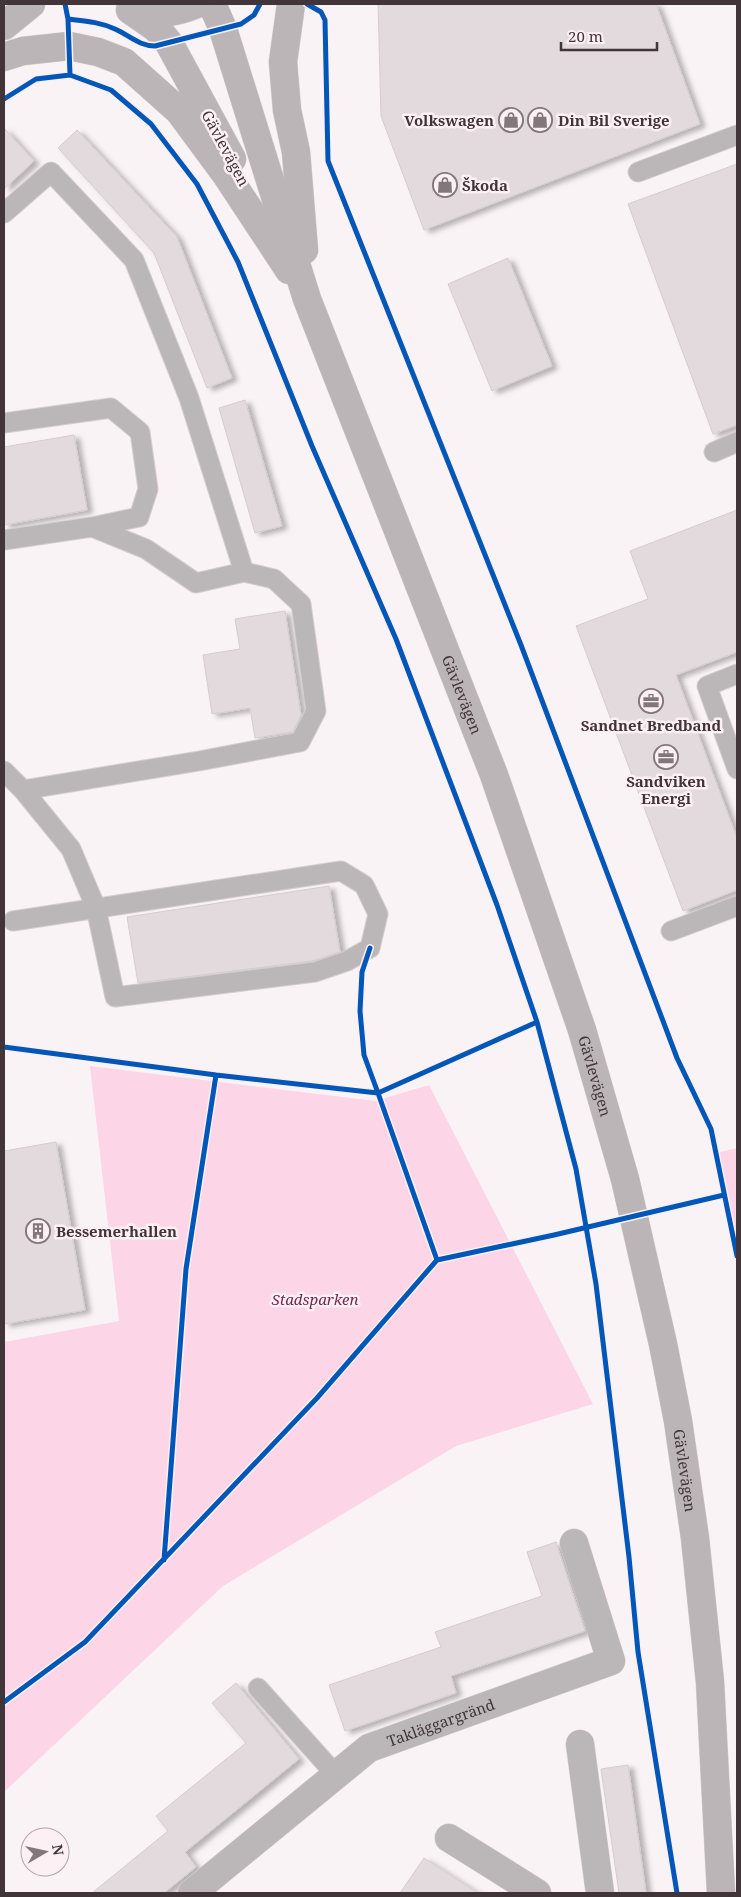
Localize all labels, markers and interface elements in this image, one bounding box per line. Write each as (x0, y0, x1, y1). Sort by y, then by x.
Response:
scale bar (561, 20, 657, 52)
text: 20 m (568, 26, 603, 46)
street label: Gävlevägen (198, 106, 255, 190)
shop icon: Volkswagen (498, 107, 524, 133)
shop icon: Din Bil Sverige (527, 107, 553, 133)
place label: Volkswagen (404, 110, 494, 130)
place label: Din Bil Sverige (558, 110, 670, 130)
shop icon: Škoda (432, 172, 458, 198)
place label: Škoda (462, 175, 508, 195)
street label: Gävlevägen (438, 652, 487, 737)
office icon: Sandnet Bredband (638, 688, 664, 714)
place label: Sandnet Bredband (581, 715, 722, 735)
office icon: Sandviken Energi (653, 744, 679, 770)
place label: Sandviken Energi (626, 771, 706, 808)
street label: Gävlevägen (574, 1033, 617, 1119)
building icon: Bessemerhallen (25, 1218, 51, 1244)
place label: Bessemerhallen (56, 1221, 177, 1241)
park label: Stadsparken (272, 1289, 359, 1309)
street label: Gävlevägen (669, 1428, 701, 1513)
street label: Takläggargränd (384, 1694, 497, 1751)
north arrow (20, 1827, 70, 1877)
text: N (48, 1843, 69, 1857)

